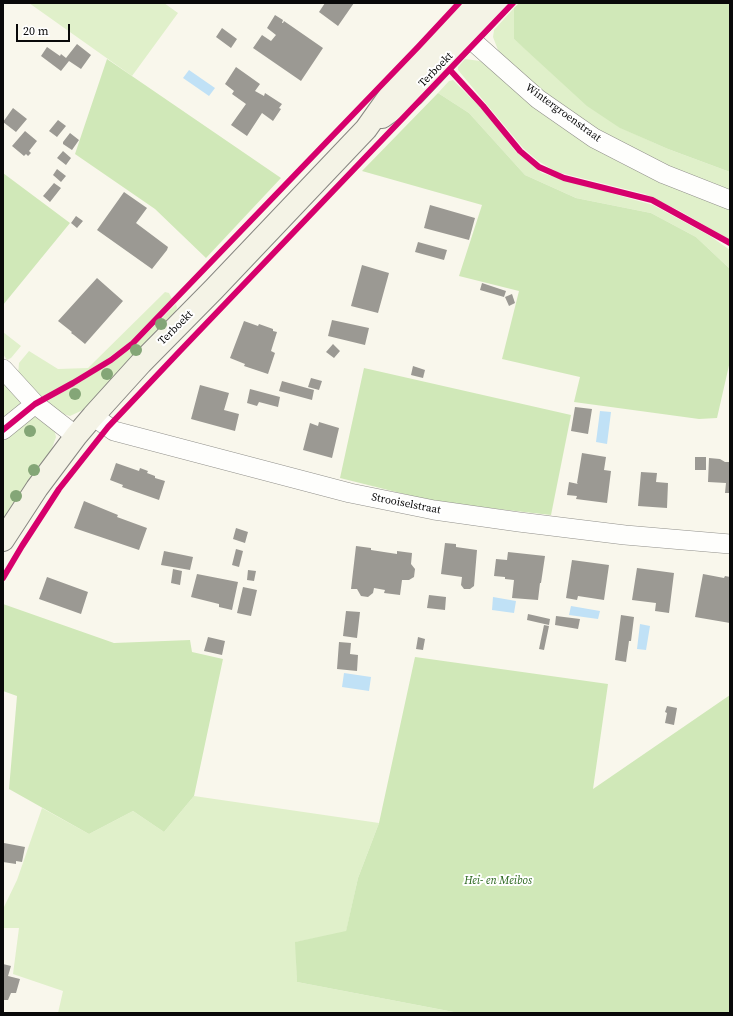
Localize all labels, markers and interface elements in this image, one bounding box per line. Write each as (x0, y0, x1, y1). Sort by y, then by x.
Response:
scale bar (18, 16, 72, 42)
text: 20 m (23, 23, 49, 39)
street label: Terboekt (416, 50, 456, 90)
street label: Wintergroenstraat (523, 81, 603, 145)
street label: Terboekt (156, 308, 196, 348)
street label: Strooiselstraat (370, 491, 442, 517)
park label: Hei- en Meibos (464, 874, 532, 888)

